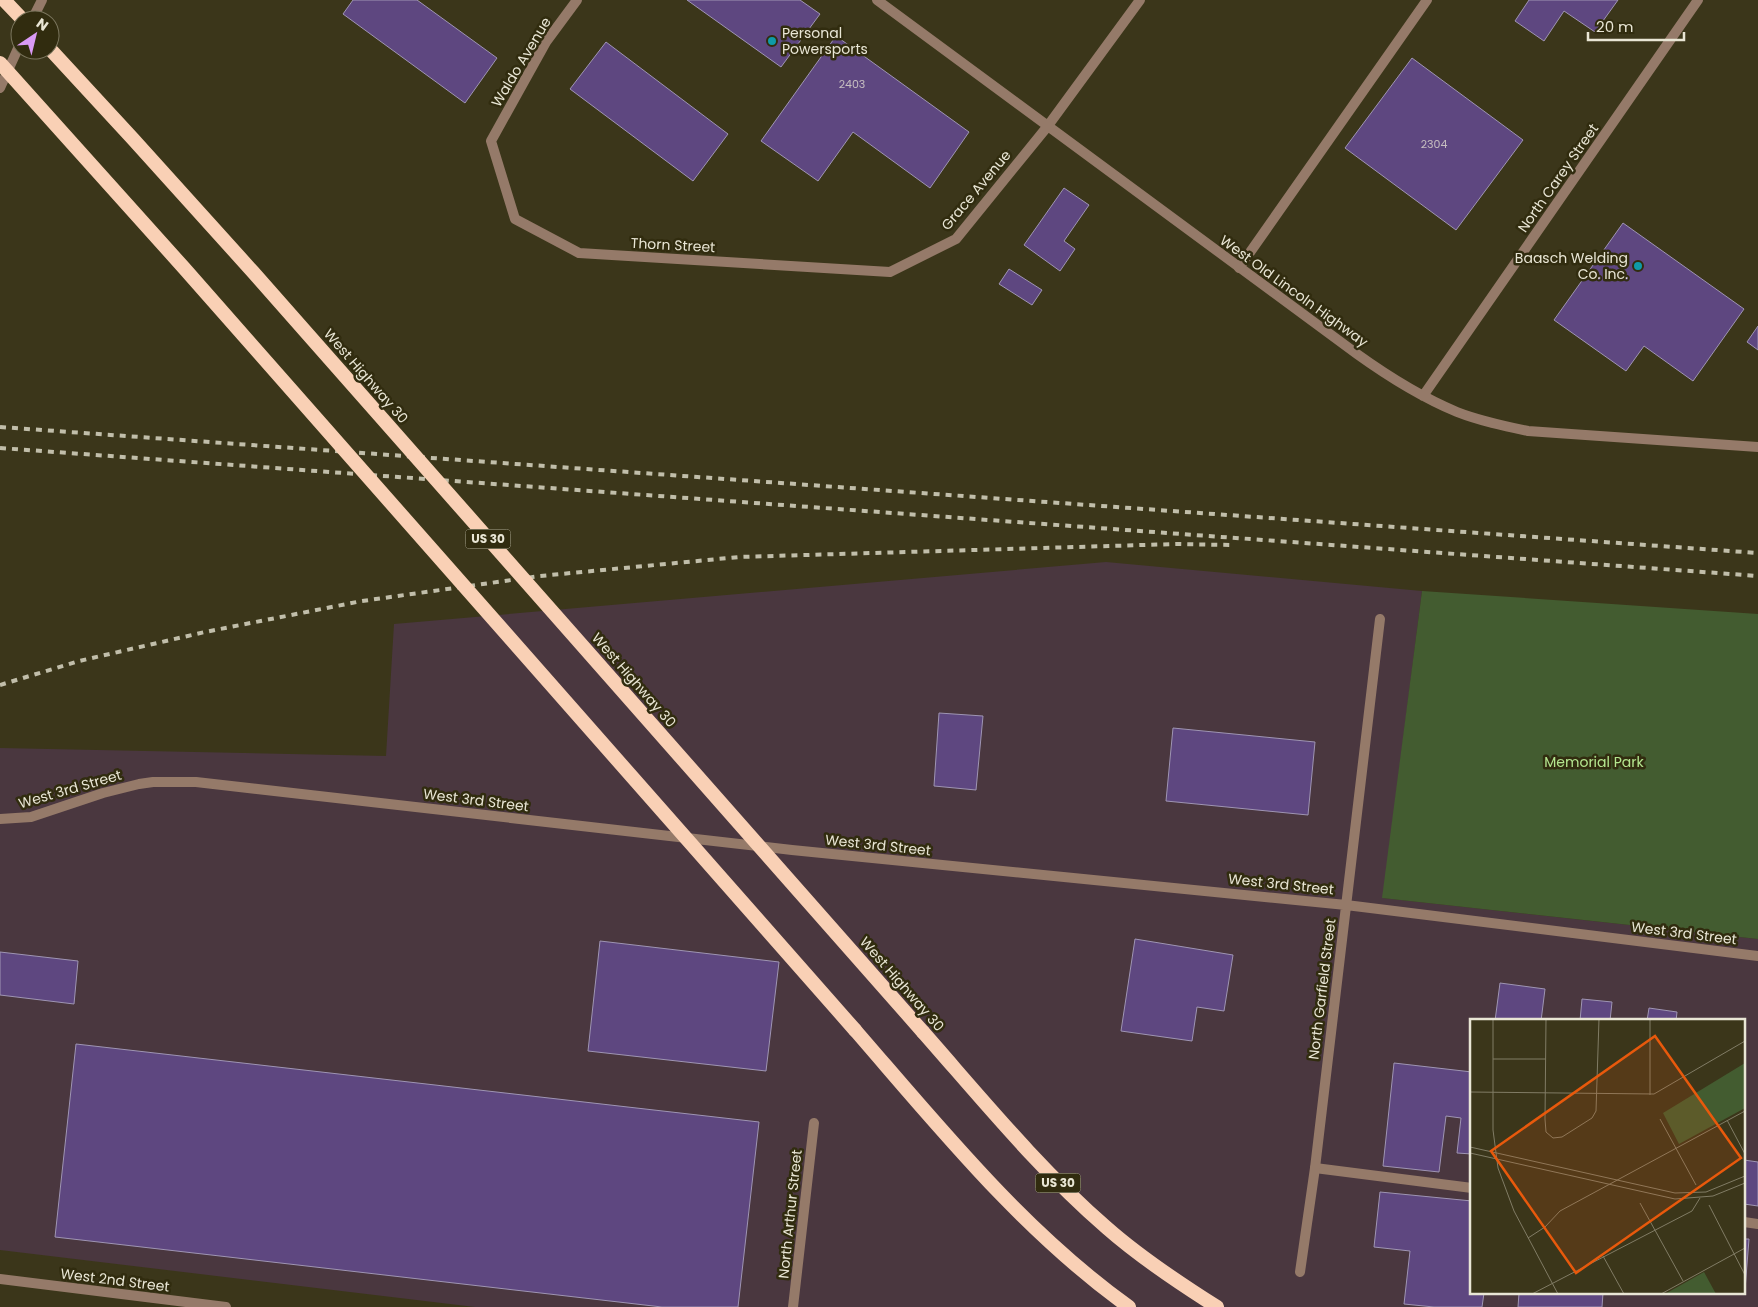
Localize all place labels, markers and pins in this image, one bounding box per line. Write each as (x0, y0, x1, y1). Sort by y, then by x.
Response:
place label: Personal Powersports (782, 23, 868, 59)
marker: Personal Powersports (766, 35, 778, 47)
place label: Baasch Welding Co. Inc. (1515, 248, 1628, 284)
marker: Baasch Welding Co. Inc. (1632, 260, 1644, 272)

